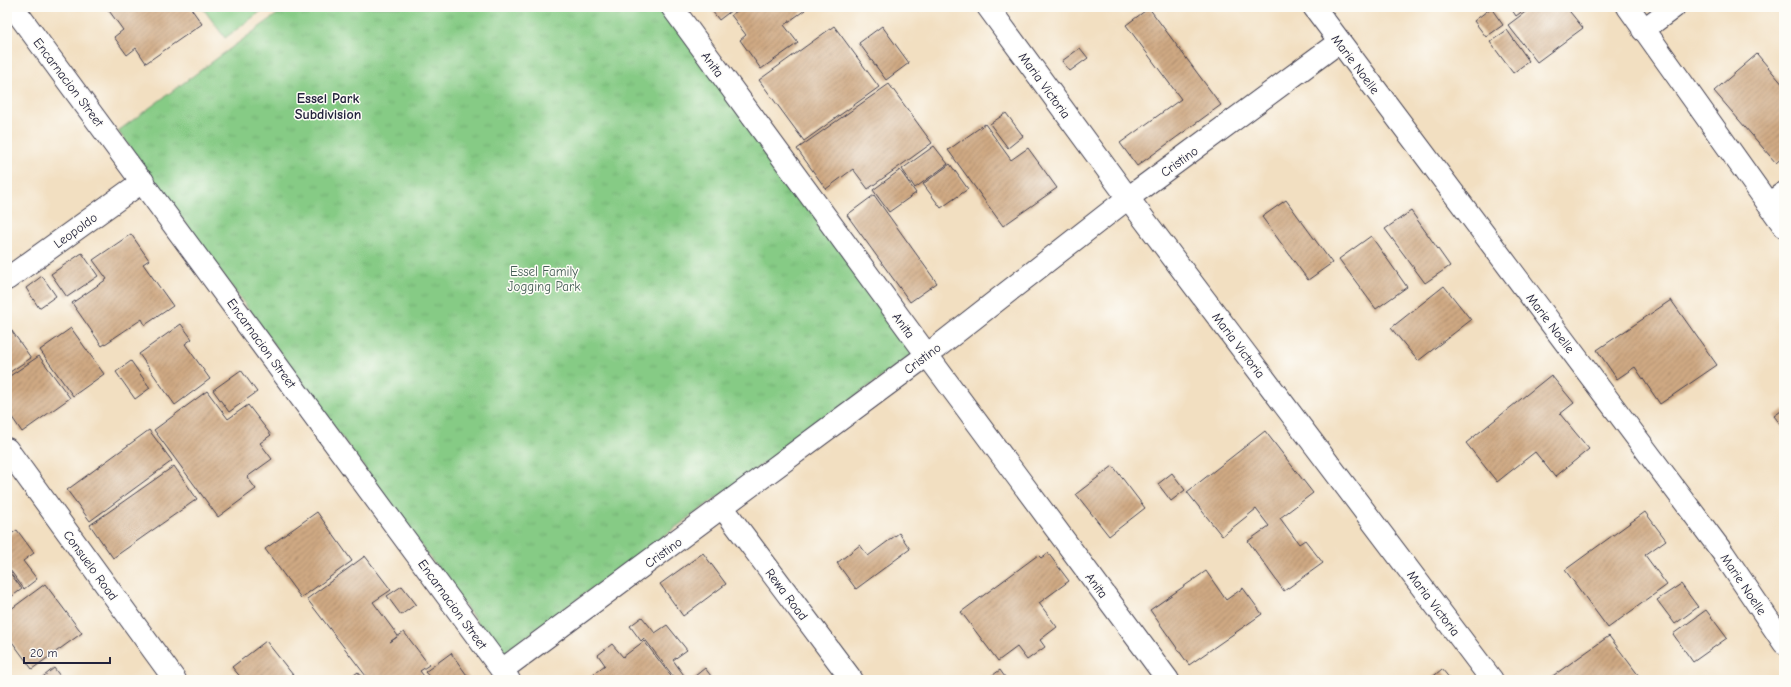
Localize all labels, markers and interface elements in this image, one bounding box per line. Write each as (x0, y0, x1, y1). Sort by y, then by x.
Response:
street label: Marie Noelle (1328, 32, 1383, 97)
street label: Encarnacion Street (30, 35, 108, 131)
street label: Anita (698, 49, 727, 80)
street label: Maria Victoria (1016, 49, 1074, 121)
district label: Essel Park Subdivision (295, 90, 361, 123)
street label: Cristino (1158, 143, 1201, 180)
street label: Leopoldo (51, 210, 100, 251)
park label: Essel Family Jogging Park (508, 264, 581, 294)
street label: Marie Noelle (1523, 291, 1578, 356)
street label: Encarnacion Street (224, 296, 300, 392)
street label: Anita (889, 310, 918, 341)
street label: Maria Victoria (1209, 310, 1268, 381)
street label: Cristino (901, 340, 944, 377)
street label: Consuelo Road (60, 527, 121, 603)
street label: Cristino (642, 534, 685, 571)
street label: Marie Noelle (1718, 551, 1770, 618)
street label: Encarnacion Street (415, 557, 491, 653)
street label: Rewa Road (762, 566, 811, 623)
street label: Maria Victoria (1404, 568, 1463, 639)
street label: Anita (1082, 570, 1111, 601)
scale bar (24, 639, 110, 665)
text: 20 m (30, 646, 58, 660)

